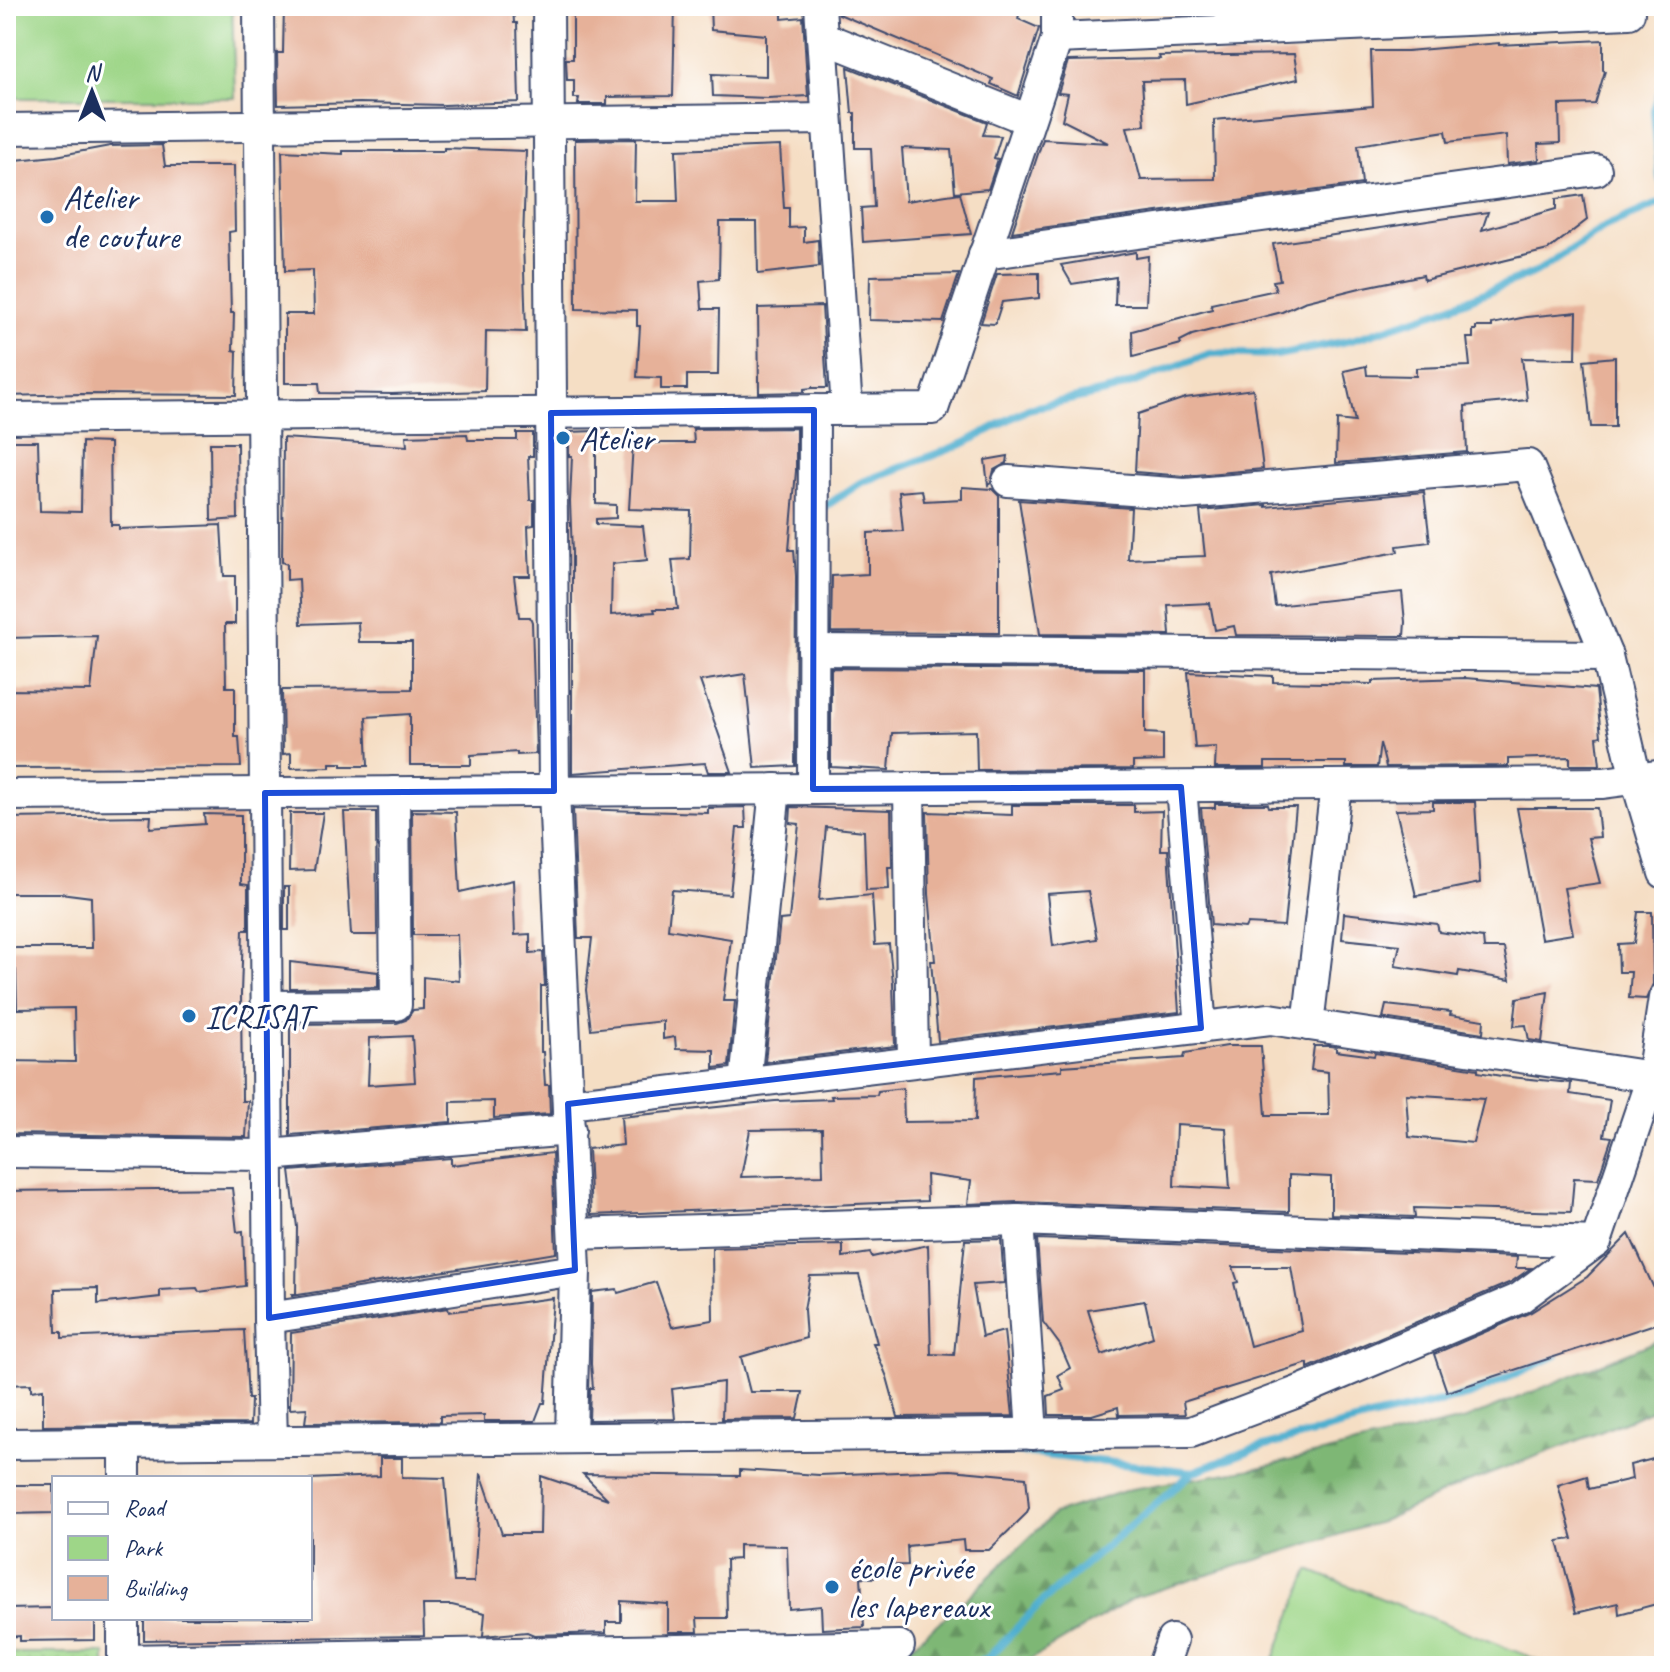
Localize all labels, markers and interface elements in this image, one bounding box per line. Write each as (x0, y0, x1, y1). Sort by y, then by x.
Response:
north arrow (52, 52, 132, 132)
text: N (85, 59, 102, 87)
place label: Atelier de couture (63, 176, 181, 258)
marker: Atelier de couture (38, 208, 56, 226)
place label: Atelier (579, 417, 657, 460)
marker: Atelier (554, 429, 572, 447)
place label: ICRISAT (205, 995, 318, 1038)
marker: ICRISAT (180, 1007, 198, 1025)
legend (52, 1476, 312, 1620)
text: Road (124, 1493, 168, 1523)
text: Park (124, 1533, 164, 1563)
place label: école privée les lapereaux (848, 1546, 991, 1628)
text: Building (124, 1573, 189, 1603)
marker: école privée les lapereaux (823, 1578, 841, 1596)

